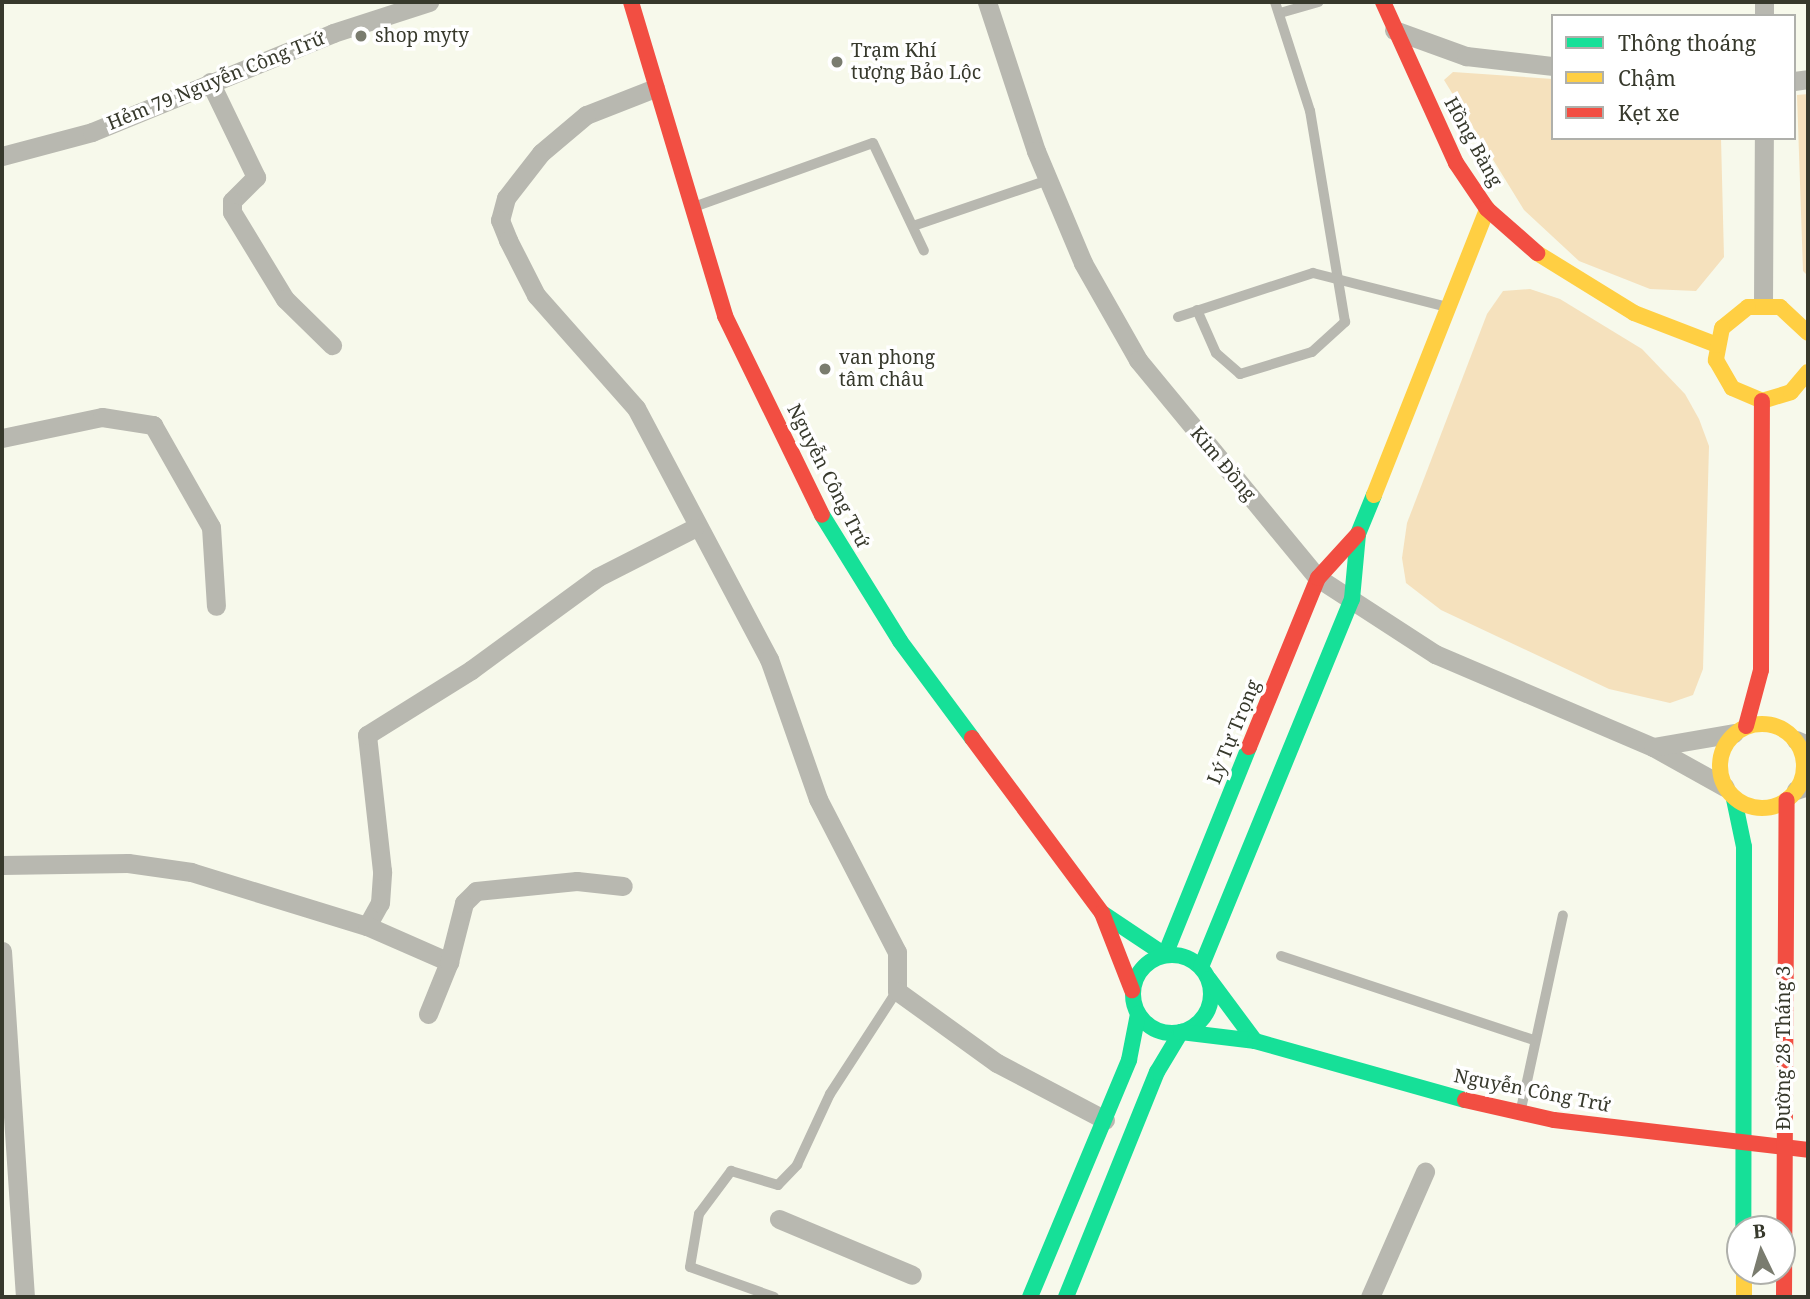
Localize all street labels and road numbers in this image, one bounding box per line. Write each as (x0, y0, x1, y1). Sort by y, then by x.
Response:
street label: Hẻm 79 Nguyễn Công Trứ (104, 27, 328, 135)
street label: Hồng Bàng (1439, 93, 1507, 191)
street label: Nguyễn Công Trứ (782, 400, 874, 552)
street label: Kim Đồng (1185, 422, 1261, 506)
street label: Lý Tự Trọng (1203, 677, 1265, 787)
street label: Đường 28 Tháng 3 (1773, 966, 1795, 1130)
street label: Nguyễn Công Trứ (1452, 1065, 1612, 1117)

